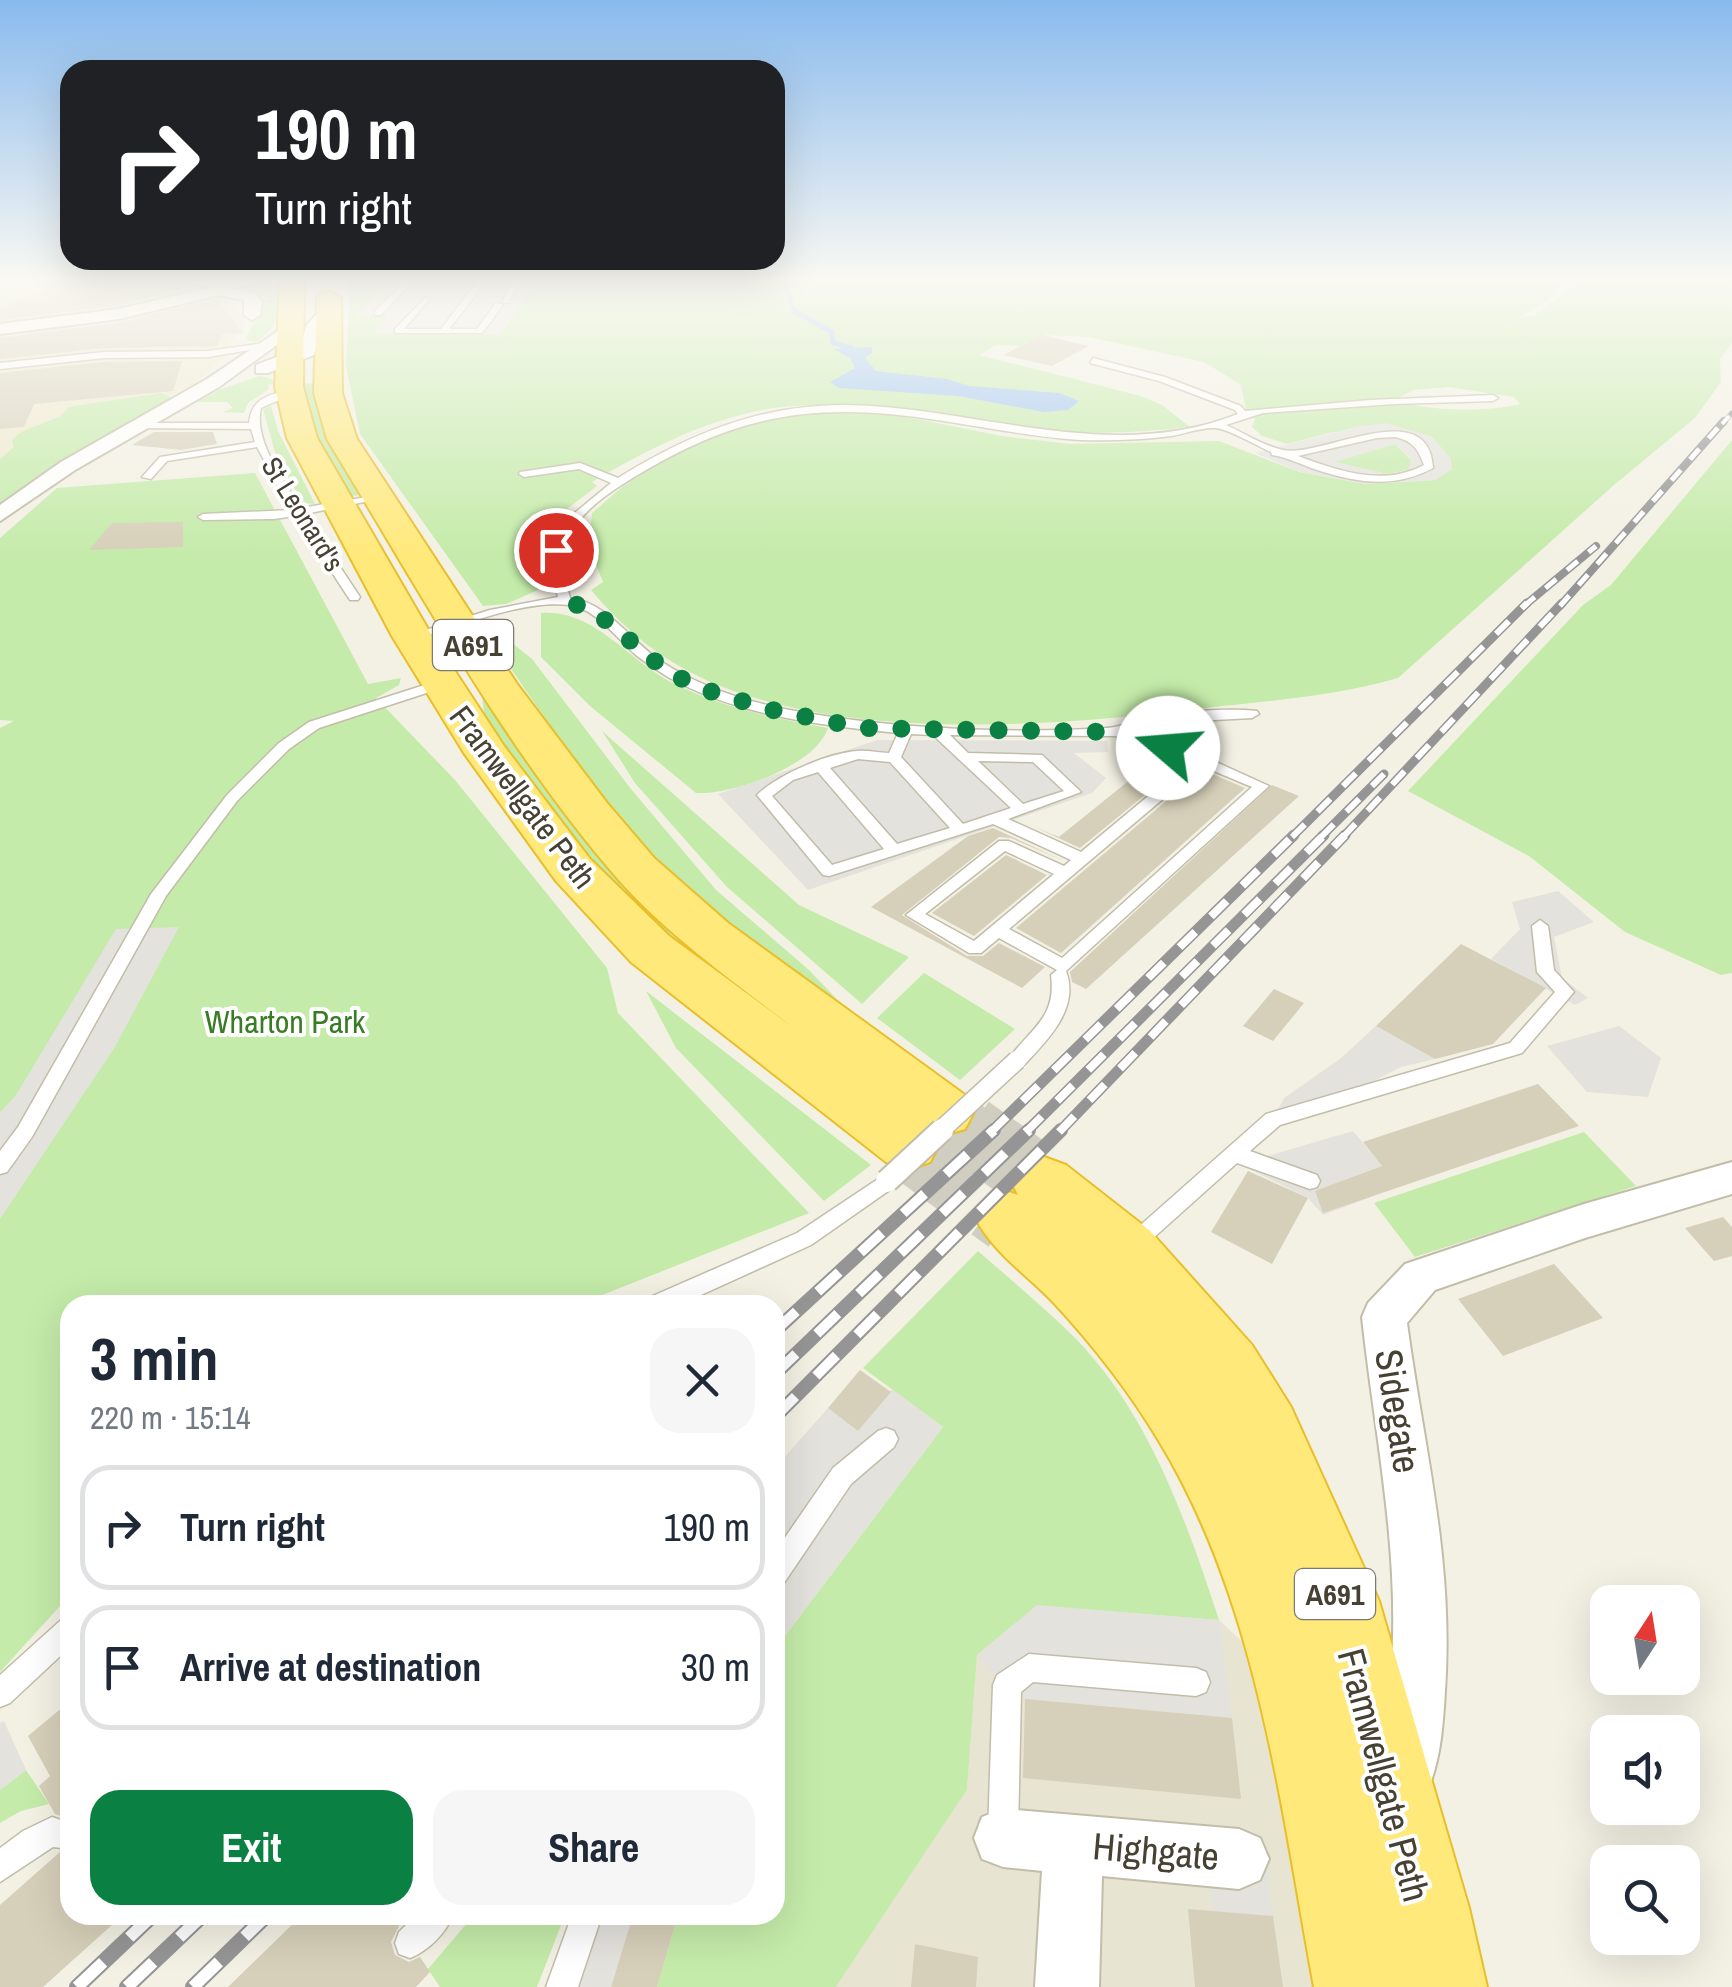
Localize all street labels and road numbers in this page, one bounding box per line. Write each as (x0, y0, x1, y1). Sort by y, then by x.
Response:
street label: St Leonard's (253, 450, 353, 578)
road number: A691 (433, 620, 513, 670)
street label: Framwellgate Peth (440, 697, 606, 897)
street label: Sidegate (1363, 1345, 1433, 1477)
road number: A691 (1295, 1569, 1375, 1619)
street label: Framwellgate Peth (1326, 1643, 1442, 1907)
street label: Highgate (1091, 1820, 1221, 1882)

